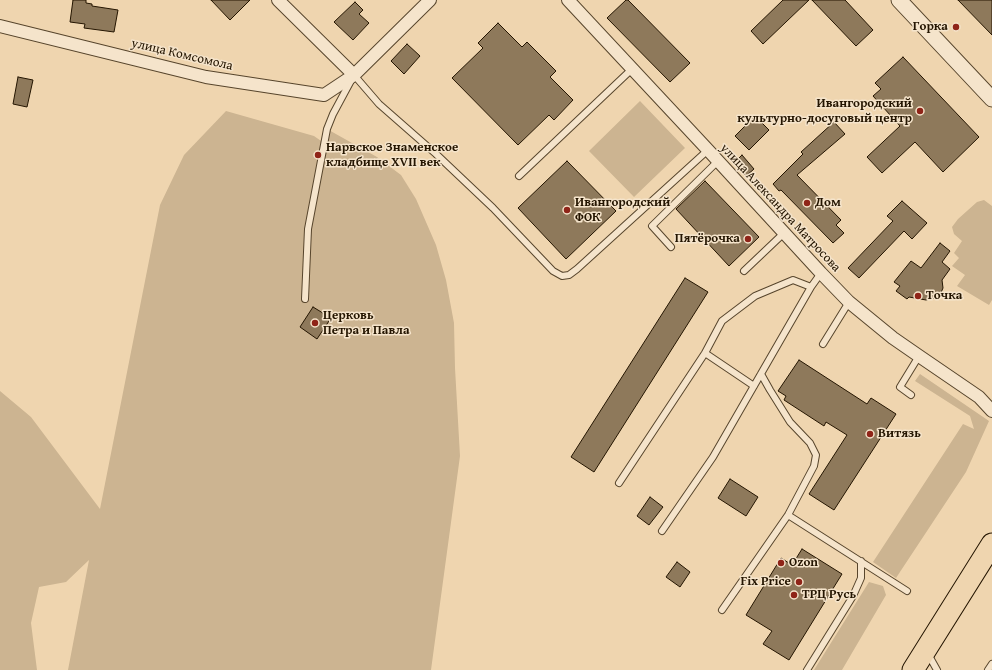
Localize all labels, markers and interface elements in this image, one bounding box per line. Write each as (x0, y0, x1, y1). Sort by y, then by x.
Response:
place label: Горка (913, 19, 948, 35)
marker: Горка (951, 22, 961, 32)
street label: улица Комсомола (130, 36, 234, 74)
place label: Ивангородский культурно-досуговый центр (737, 96, 912, 127)
marker: Ивангородский культурно-досуговый центр (915, 106, 925, 116)
place label: Нарвское Знаменское кладбище XVII век (326, 140, 458, 171)
street label: улица Александра Матросова (716, 141, 844, 275)
marker: Нарвское Знаменское кладбище XVII век (313, 150, 323, 160)
place label: Ивангородский ФОК (575, 195, 670, 226)
place label: Дом (815, 195, 841, 211)
marker: Дом (802, 198, 812, 208)
marker: Ивангородский ФОК (562, 205, 572, 215)
place label: Пятёрочка (675, 231, 740, 247)
marker: Пятёрочка (743, 234, 753, 244)
place label: Точка (926, 288, 962, 304)
marker: Точка (913, 291, 923, 301)
place label: Церковь Петра и Павла (323, 308, 410, 339)
marker: Церковь Петра и Павла (310, 318, 320, 328)
place label: Витязь (878, 426, 921, 442)
marker: Витязь (865, 429, 875, 439)
place label: Ozon (789, 555, 818, 571)
marker: Ozon (776, 558, 786, 568)
place label: Fix Price (741, 574, 791, 590)
marker: Fix Price (794, 577, 804, 587)
place label: ТРЦ Русь (802, 587, 856, 603)
marker: ТРЦ Русь (789, 590, 799, 600)

